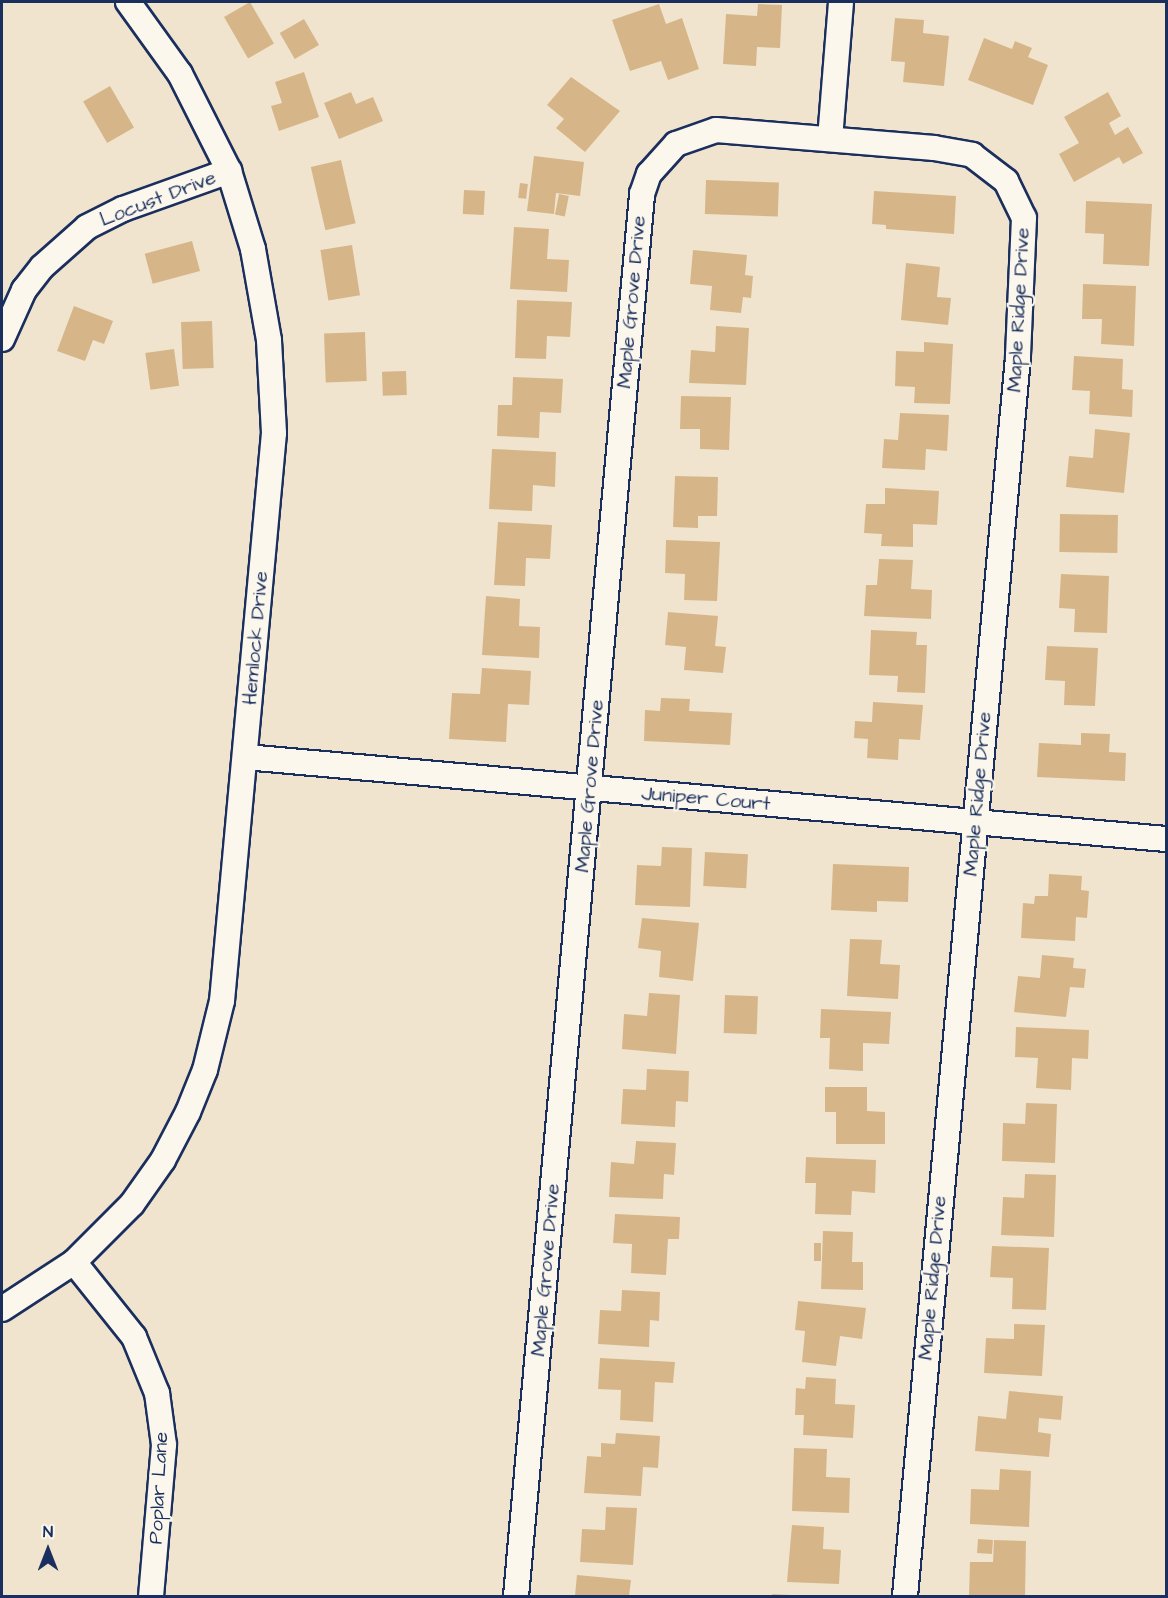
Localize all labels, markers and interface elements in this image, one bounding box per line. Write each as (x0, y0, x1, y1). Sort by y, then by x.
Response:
street label: Locust Drive (97, 166, 219, 232)
street label: Maple Grove Drive (612, 215, 652, 389)
street label: Maple Ridge Drive (1003, 227, 1035, 393)
street label: Hemlock Drive (238, 570, 274, 706)
street label: Maple Grove Drive (570, 699, 610, 873)
street label: Maple Ridge Drive (959, 711, 997, 877)
street label: Juniper Court (640, 781, 772, 817)
street label: Maple Grove Drive (526, 1183, 566, 1357)
street label: Maple Ridge Drive (914, 1195, 952, 1361)
street label: Poplar Lane (144, 1431, 174, 1545)
north arrow (18, 1520, 78, 1580)
text: N (43, 1521, 53, 1543)

